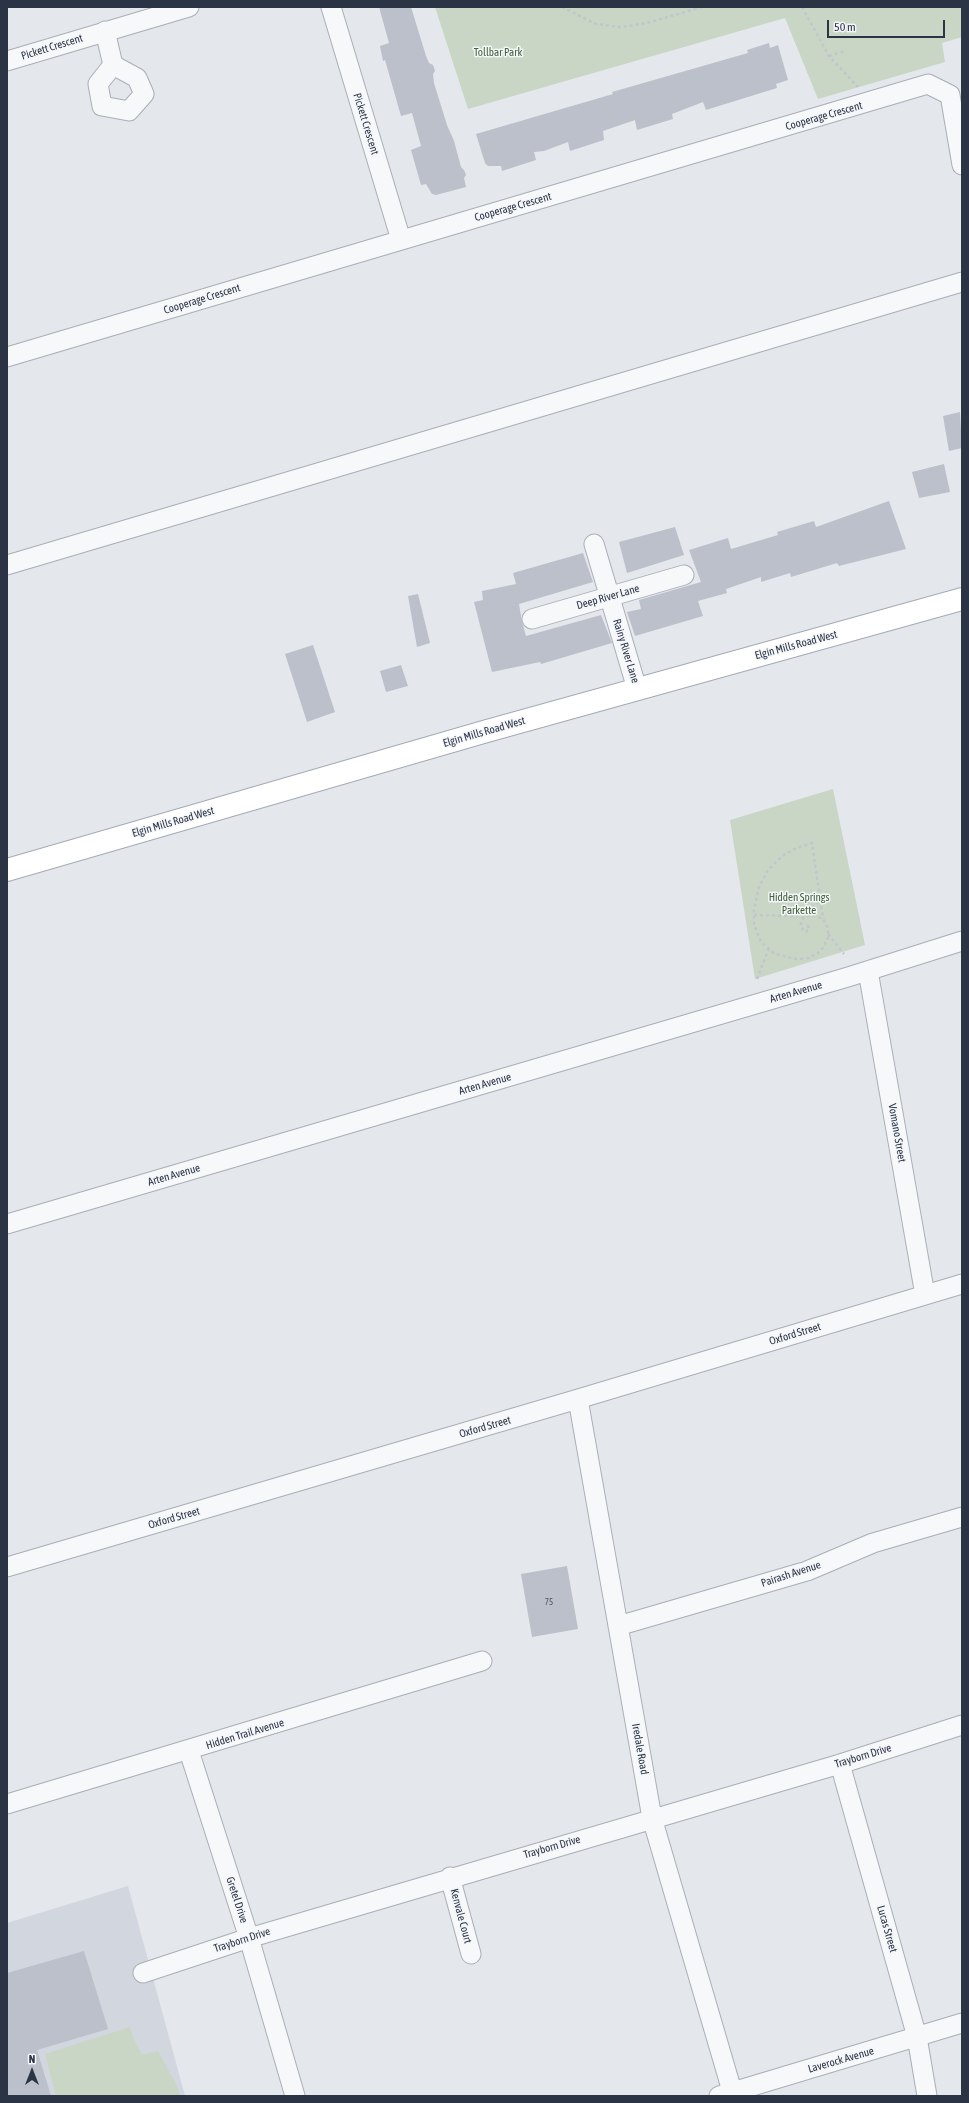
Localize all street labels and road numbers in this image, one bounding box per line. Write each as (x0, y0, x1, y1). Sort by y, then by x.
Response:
street label: Pickett Crescent (20, 31, 84, 63)
street label: Pickett Crescent (350, 92, 382, 156)
street label: Cooperage Crescent (784, 99, 864, 133)
street label: Cooperage Crescent (473, 190, 553, 224)
street label: Cooperage Crescent (162, 281, 242, 317)
street label: Deep River Lane (575, 582, 641, 612)
street label: Rainy River Lane (610, 617, 642, 685)
street label: Elgin Mills Road West (753, 628, 839, 662)
street label: Elgin Mills Road West (441, 714, 527, 750)
street label: Elgin Mills Road West (130, 804, 216, 840)
street label: Arten Avenue (768, 978, 824, 1006)
street label: Arten Avenue (457, 1070, 513, 1098)
street label: Vomano Street (885, 1103, 909, 1163)
street label: Arten Avenue (146, 1161, 202, 1189)
street label: Oxford Street (768, 1320, 822, 1348)
street label: Oxford Street (458, 1413, 512, 1441)
street label: Oxford Street (147, 1504, 201, 1532)
street label: Pairash Avenue (759, 1558, 823, 1590)
street label: Hidden Trail Avenue (204, 1716, 286, 1752)
street label: Iredale Road (629, 1722, 651, 1776)
street label: Trayborn Drive (833, 1741, 893, 1771)
street label: Trayborn Drive (522, 1833, 582, 1861)
street label: Gretel Drive (223, 1875, 251, 1925)
street label: Kenvale Court (447, 1887, 475, 1945)
street label: Lucas Street (874, 1904, 900, 1954)
street label: Trayborn Drive (212, 1925, 272, 1955)
street label: Laverock Avenue (806, 2044, 876, 2076)

